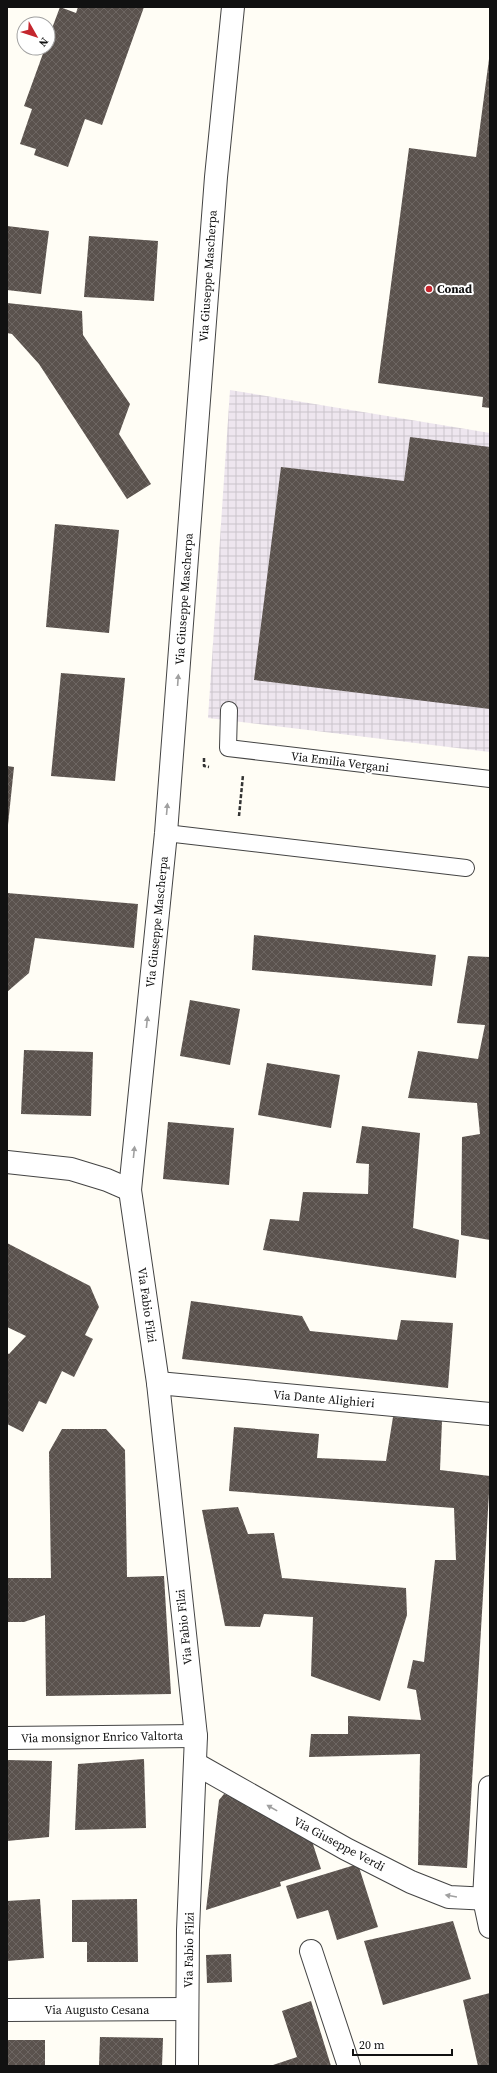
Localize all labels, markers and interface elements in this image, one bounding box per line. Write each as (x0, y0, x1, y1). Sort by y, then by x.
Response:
north arrow (16, 16, 56, 56)
text: N (35, 34, 52, 50)
street label: Via Giuseppe Mascherpa (195, 209, 221, 342)
place label: Conad (437, 281, 472, 297)
marker: Conad (424, 284, 434, 294)
street label: Via Giuseppe Mascherpa (171, 532, 197, 665)
one-way arrow (174, 674, 181, 686)
street label: Via Emilia Vergani (290, 748, 390, 776)
one-way arrow (164, 803, 171, 815)
street label: Via Giuseppe Mascherpa (142, 855, 172, 989)
one-way arrow (144, 1016, 150, 1028)
one-way arrow (131, 1146, 138, 1158)
street label: Via Fabio Filzi (134, 1266, 160, 1344)
street label: Via Dante Alighieri (273, 1387, 376, 1411)
street label: Via Fabio Filzi (172, 1588, 196, 1665)
street label: Via monsignor Enrico Valtorta (21, 1728, 184, 1746)
one-way arrow (267, 1805, 278, 1811)
street label: Via Giuseppe Verdi (291, 1813, 388, 1875)
one-way arrow (445, 1893, 457, 1899)
street label: Via Fabio Filzi (180, 1912, 198, 1988)
street label: Via Augusto Cesana (45, 2002, 150, 2018)
scale bar (353, 2031, 452, 2057)
text: 20 m (359, 2037, 385, 2053)

